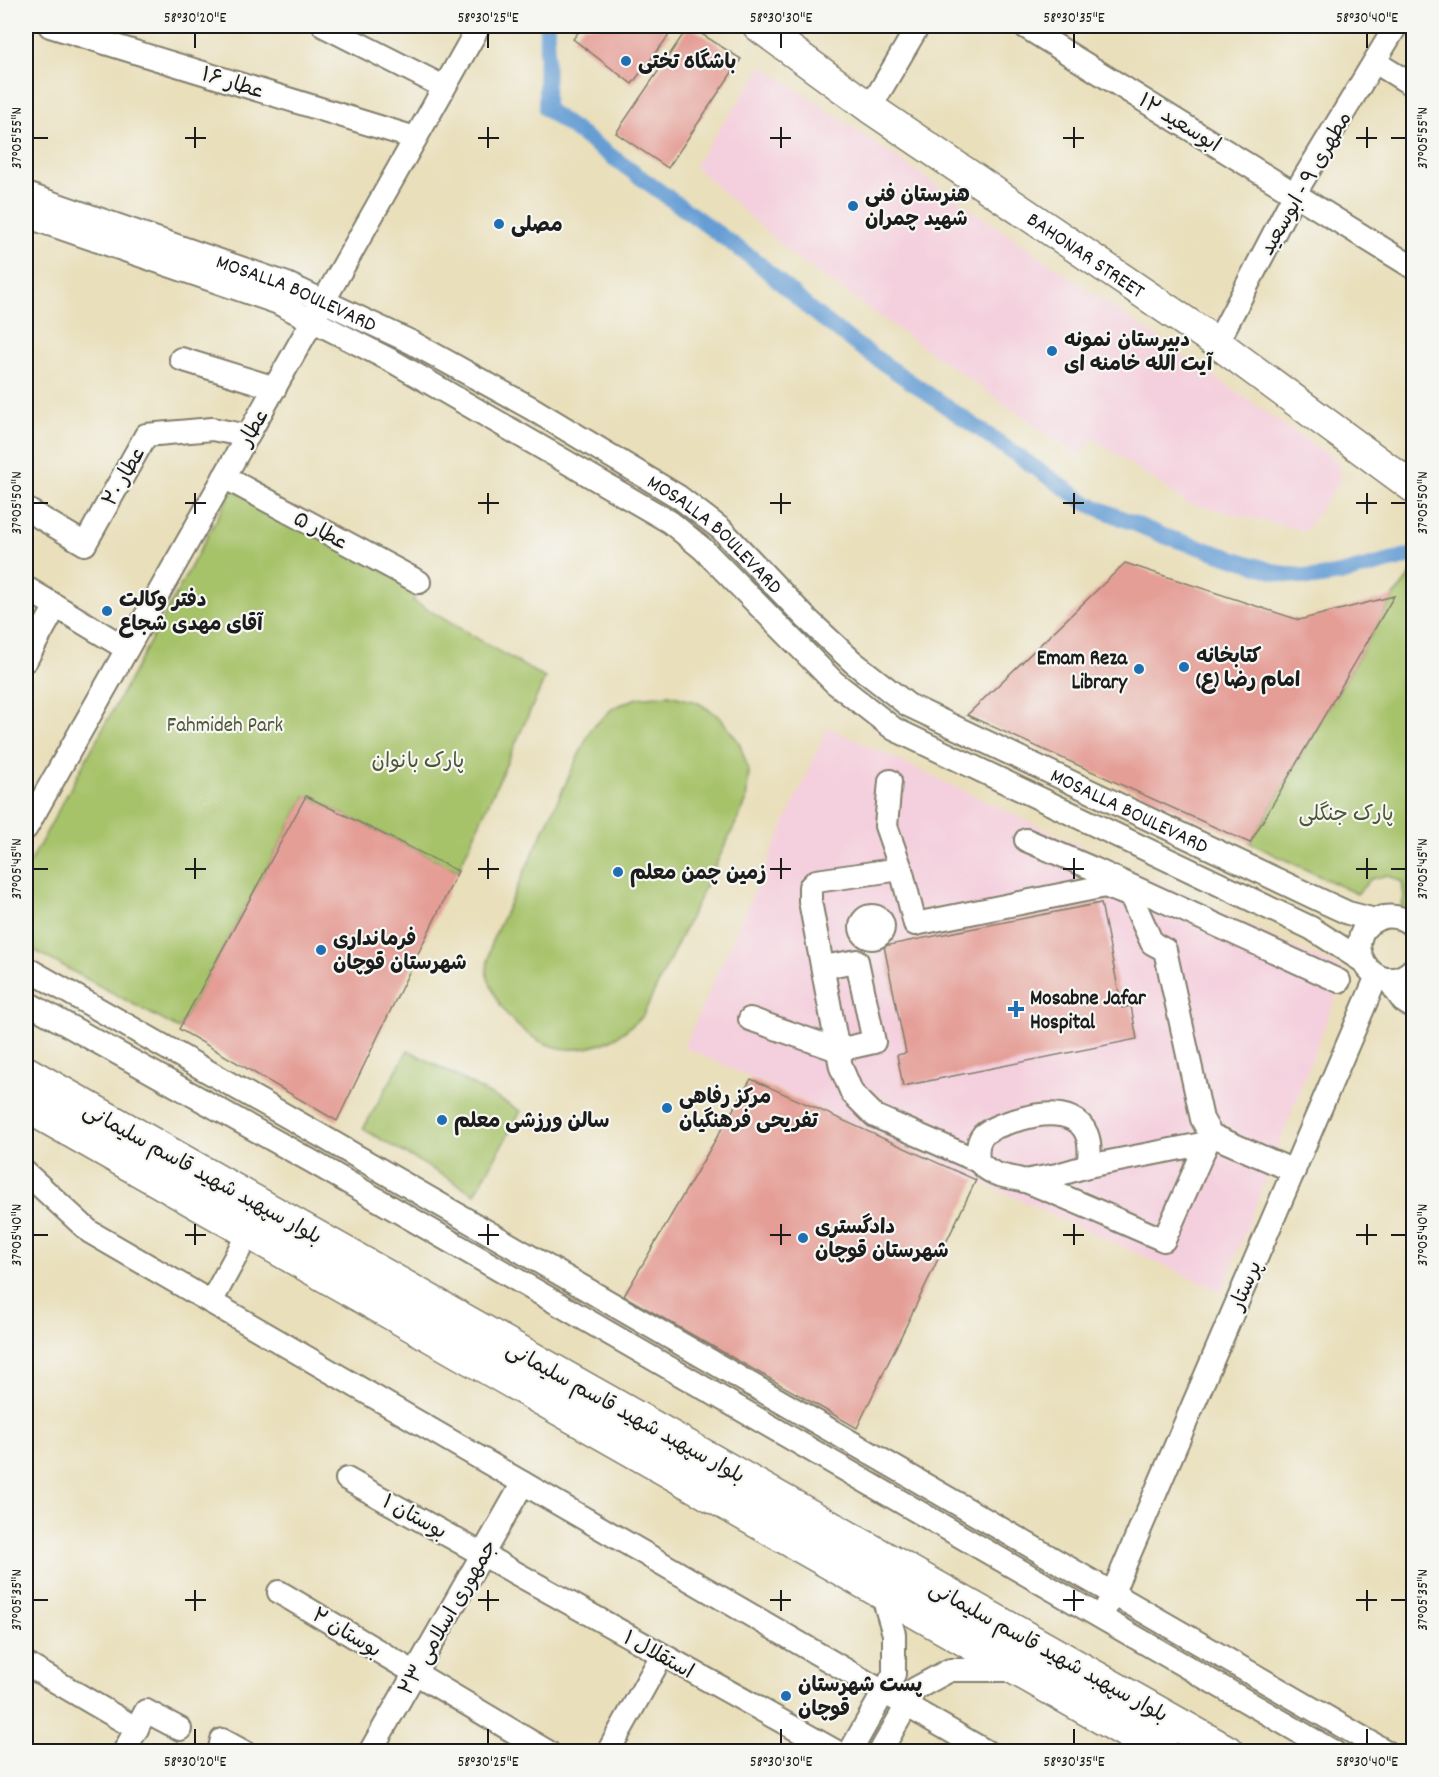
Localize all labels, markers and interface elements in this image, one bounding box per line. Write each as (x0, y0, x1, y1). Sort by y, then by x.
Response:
text: 58°30'20"E (164, 8, 226, 30)
text: 58°30'25"E (457, 8, 519, 30)
text: 58°30'30"E (750, 8, 812, 30)
text: 58°30'35"E (1043, 8, 1105, 30)
text: 58°30'40"E (1336, 8, 1398, 30)
place label: باشگاه تختی (638, 48, 736, 79)
marker: باشگاه تختی (619, 54, 633, 68)
street label: عطار ۱۶ (197, 61, 267, 109)
street label: ابوسعید ۱۲ (1131, 87, 1225, 162)
text: 37°05'55"N (7, 107, 29, 169)
street label: مطهری ۹ - ابوسعید (1254, 107, 1361, 262)
text: 37°05'55"N (1413, 107, 1435, 169)
place label: هنرستان فنی شهید چمران (865, 182, 970, 236)
marker: هنرستان فنی شهید چمران (846, 199, 860, 213)
street label: BAHONAR STREET (1020, 206, 1150, 308)
place label: مصلی (511, 212, 563, 242)
marker: مصلی (492, 217, 506, 231)
street label: MOSALLA BOULEVARD (211, 249, 381, 342)
place label: دبیرستان نمونه آیت الله خامنه ای (1064, 327, 1214, 381)
marker: دبیرستان نمونه آیت الله خامنه ای (1045, 344, 1059, 358)
street label: عطار (232, 404, 278, 455)
street label: عطار ۲۰ (96, 442, 155, 513)
street label: MOSALLA BOULEVARD (640, 469, 788, 603)
text: 37°05'50"N (7, 471, 29, 535)
text: 37°05'50"N (1413, 471, 1435, 535)
street label: عطار ۵ (287, 506, 352, 560)
place label: دفتر وکالت آقای مهدی شجاع (119, 587, 264, 641)
marker: دفتر وکالت آقای مهدی شجاع (100, 604, 114, 618)
place label: کتابخانه امام رضا (ع) (1196, 643, 1300, 697)
place label: Emam Reza Library (1037, 645, 1128, 699)
marker: کتابخانه امام رضا (ع) (1177, 660, 1191, 674)
marker: Emam Reza Library (1132, 662, 1146, 676)
park label: Fahmideh Park (167, 712, 283, 742)
park label: پارک بانوان (372, 748, 464, 778)
street label: MOSALLA BOULEVARD (1044, 762, 1212, 863)
park label: پارک جنگلی (1298, 801, 1394, 831)
text: 37°05'45"N (7, 838, 29, 900)
text: 37°05'45"N (1413, 838, 1435, 900)
place label: زمین چمن معلم (630, 860, 766, 890)
marker: زمین چمن معلم (611, 865, 625, 879)
place label: فرمانداری شهرستان قوچان (333, 926, 467, 980)
marker: فرمانداری شهرستان قوچان (314, 943, 328, 957)
place label: Mosabne Jafar Hospital (1030, 985, 1147, 1039)
marker: Mosabne Jafar Hospital (1007, 1000, 1025, 1018)
place label: مرکز رفاهی تفریحی فرهنگیان (679, 1084, 819, 1138)
street label: بلوار سپهبد شهید قاسم سلیمانی (77, 1097, 326, 1254)
marker: مرکز رفاهی تفریحی فرهنگیان (660, 1101, 674, 1115)
place label: سالن ورزشی معلم (454, 1108, 610, 1138)
marker: سالن ورزشی معلم (435, 1113, 449, 1127)
text: 37°05'40"N (7, 1204, 29, 1266)
text: 37°05'40"N (1413, 1204, 1435, 1266)
place label: دادگستری شهرستان قوچان (815, 1213, 949, 1268)
marker: دادگستری شهرستان قوچان (796, 1231, 810, 1245)
street label: پرستار (1223, 1257, 1272, 1317)
street label: بلوار سپهبد شهید قاسم سلیمانی (500, 1336, 749, 1493)
street label: بوستان ۱ (376, 1489, 451, 1549)
street label: جمهوری اسلامی ۲۳ (393, 1535, 506, 1702)
text: 37°05'35"N (7, 1569, 29, 1631)
text: 37°05'35"N (1413, 1569, 1435, 1631)
street label: بلوار سپهبد شهید قاسم سلیمانی (923, 1575, 1172, 1732)
street label: بوستان ۲ (305, 1602, 386, 1667)
street label: استقلال ۱ (617, 1625, 698, 1688)
place label: پست شهرستان قوچان (798, 1672, 922, 1726)
marker: پست شهرستان قوچان (779, 1689, 793, 1703)
text: 58°30'20"E (164, 1752, 226, 1774)
text: 58°30'25"E (457, 1752, 519, 1774)
text: 58°30'30"E (750, 1752, 812, 1774)
text: 58°30'35"E (1043, 1752, 1105, 1774)
text: 58°30'40"E (1336, 1752, 1398, 1774)

